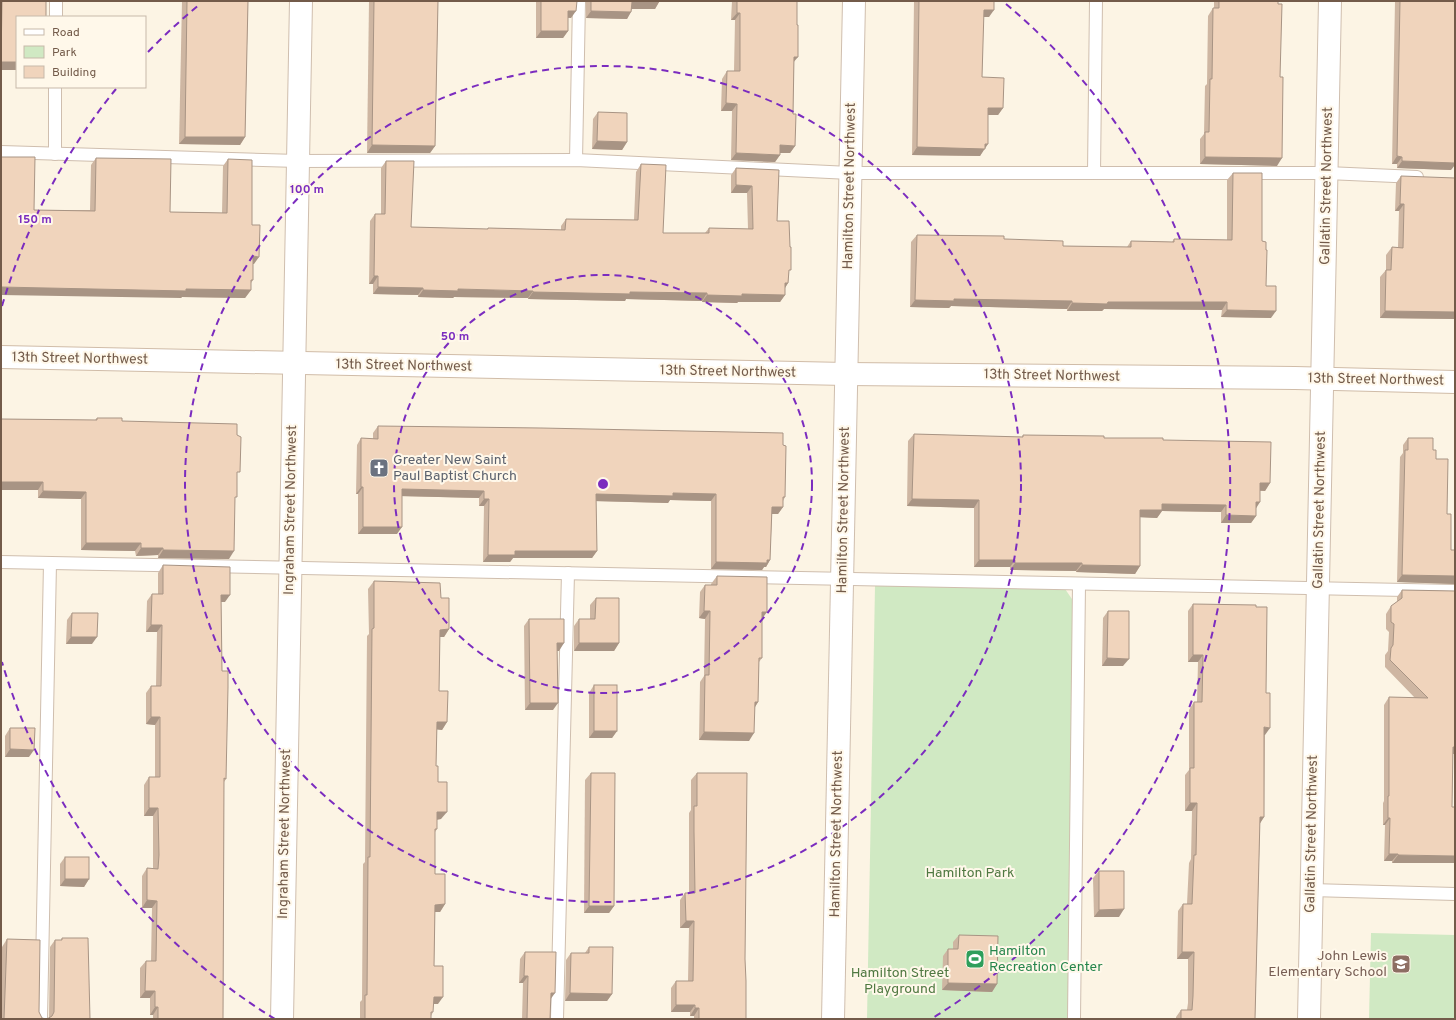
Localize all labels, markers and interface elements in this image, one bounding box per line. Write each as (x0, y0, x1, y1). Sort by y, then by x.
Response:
legend (16, 16, 146, 88)
text: Road (52, 25, 80, 41)
text: Park (52, 45, 77, 61)
text: Building (52, 65, 96, 81)
street label: Hamilton Street Northwest (840, 102, 860, 270)
street label: Gallatin Street Northwest (1317, 107, 1337, 265)
text: 100 m (290, 182, 324, 198)
text: 150 m (18, 212, 52, 228)
text: 50 m (441, 329, 469, 345)
street label: 13th Street Northwest (12, 349, 148, 369)
street label: 13th Street Northwest (336, 356, 472, 376)
street label: 13th Street Northwest (660, 362, 796, 382)
street label: 13th Street Northwest (984, 366, 1120, 386)
street label: 13th Street Northwest (1308, 370, 1444, 390)
street label: Ingraham Street Northwest (281, 425, 301, 595)
street label: Hamilton Street Northwest (834, 426, 854, 594)
street label: Gallatin Street Northwest (1310, 431, 1330, 589)
place label: Greater New Saint Paul Baptist Church (393, 452, 517, 485)
church icon: Greater New Saint Paul Baptist Church (368, 457, 390, 479)
centre of rings (596, 477, 610, 491)
street label: Ingraham Street Northwest (275, 749, 295, 919)
street label: Hamilton Street Northwest (827, 750, 847, 918)
street label: Gallatin Street Northwest (1302, 755, 1322, 913)
park label: Hamilton Park (926, 865, 1014, 882)
place label: Hamilton Recreation Center (989, 943, 1103, 976)
sports icon: Hamilton Recreation Center (964, 948, 986, 970)
place label: John Lewis Elementary School (1268, 948, 1387, 981)
school or university icon: John Lewis Elementary School (1390, 953, 1412, 975)
park label: Hamilton Street Playground (851, 965, 949, 998)

